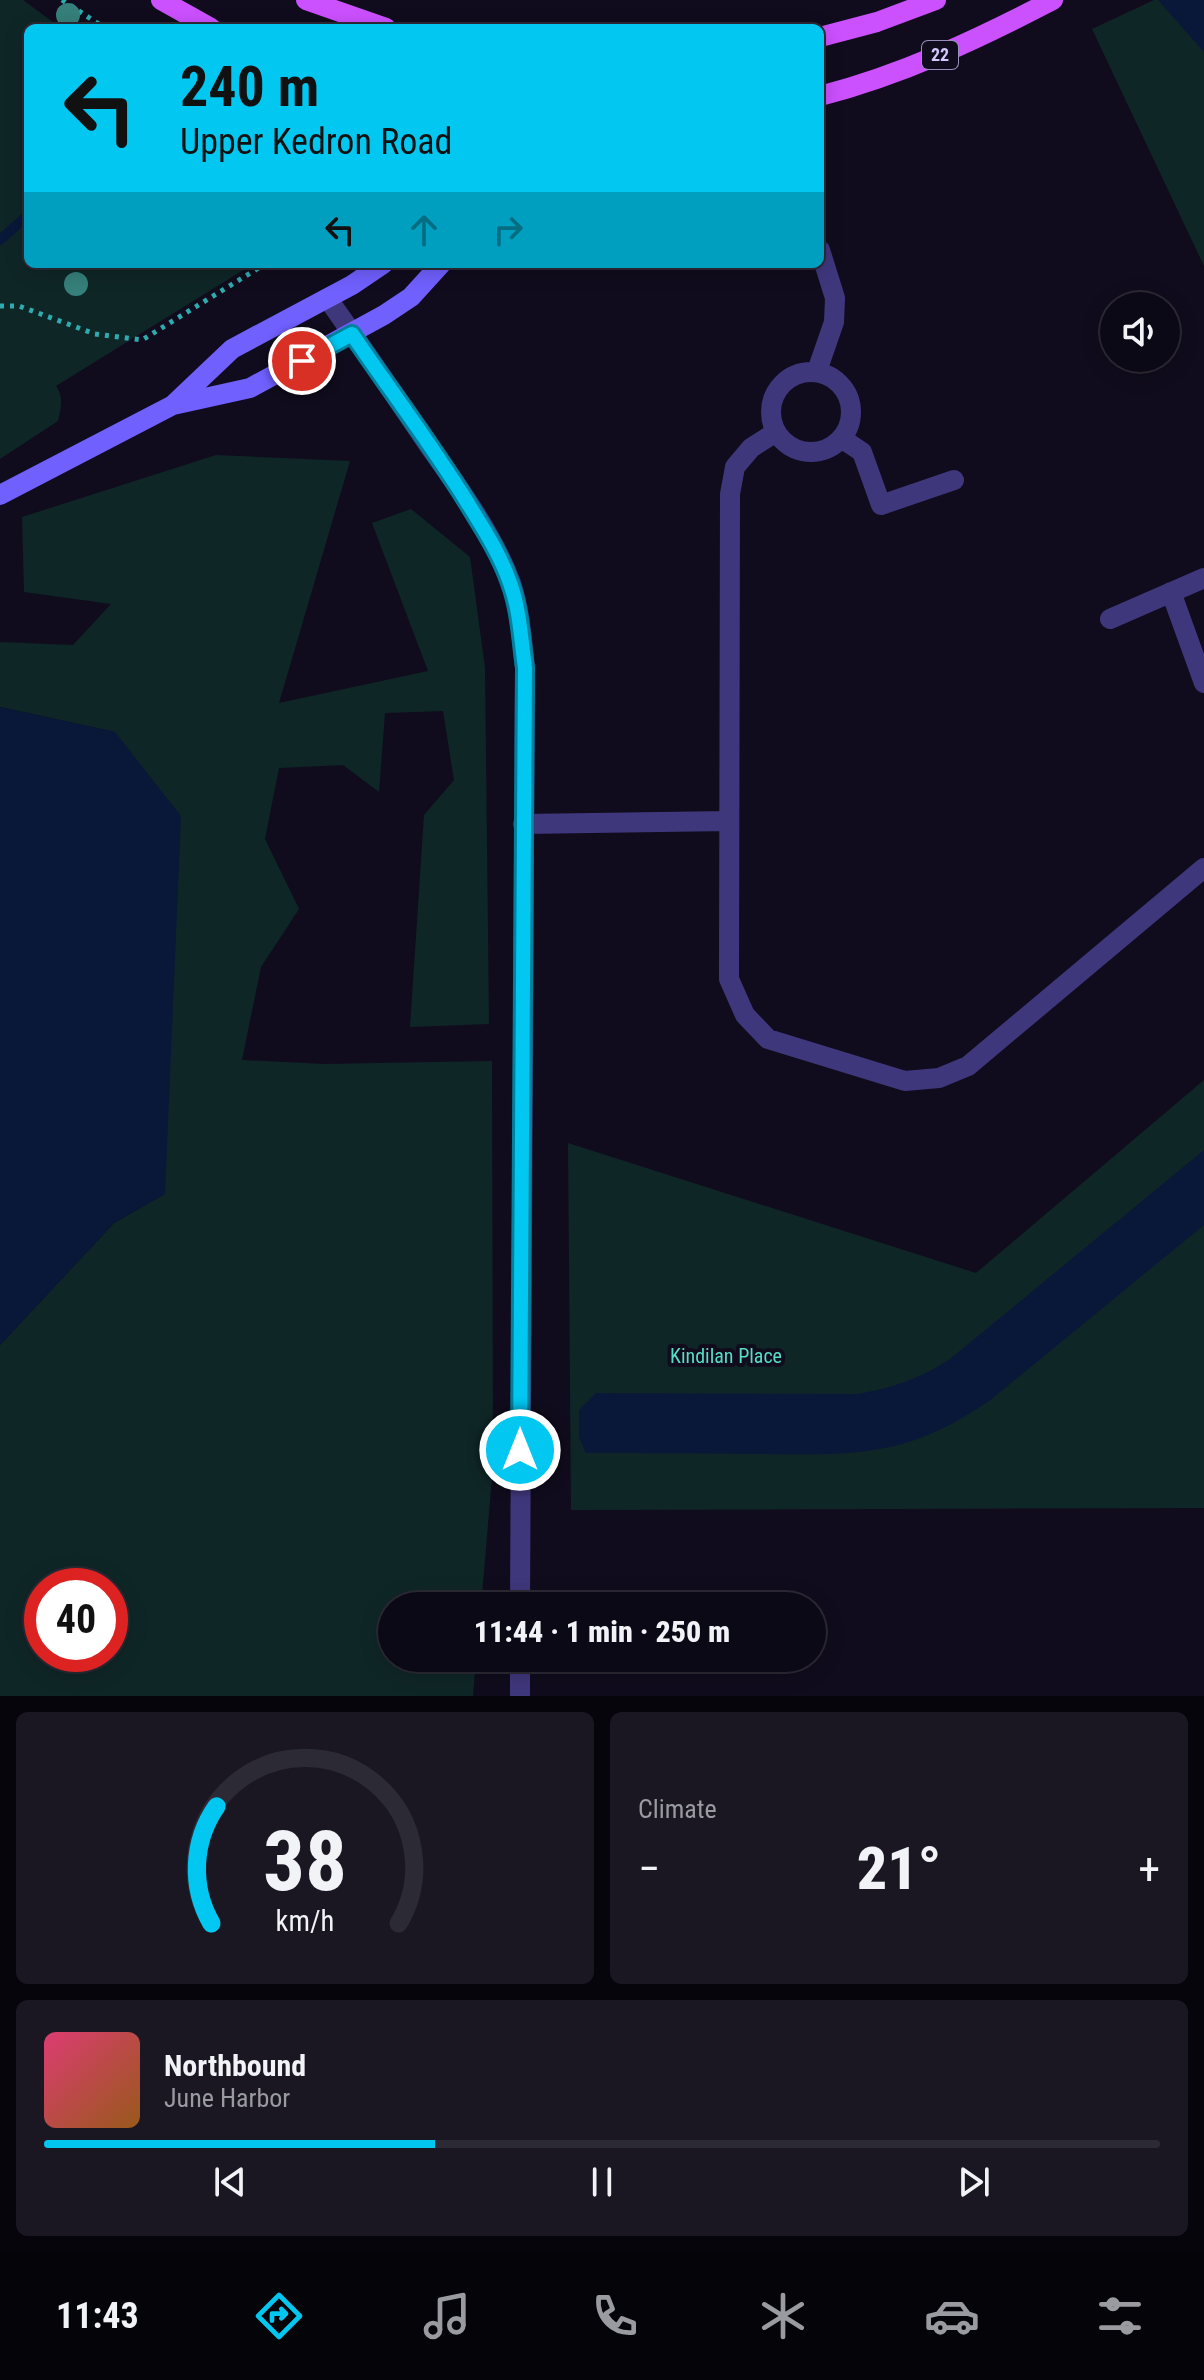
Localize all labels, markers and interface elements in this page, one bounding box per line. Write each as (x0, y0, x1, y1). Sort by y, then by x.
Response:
road number: 22 (922, 41, 958, 69)
text: 240 m (180, 54, 319, 120)
icon: left (48, 56, 152, 160)
text: Upper Kedron Road (180, 121, 452, 163)
icon: left (318, 208, 362, 252)
icon: ahead (402, 208, 446, 252)
icon: right (486, 208, 530, 252)
map controls (1100, 292, 1180, 372)
button: sound (1100, 292, 1180, 372)
pin (268, 327, 336, 395)
icon: arrive (280, 339, 324, 383)
park label: Kindilan Place (670, 1344, 782, 1368)
position arrow (478, 1408, 562, 1492)
speed limit sign: 40 (24, 1568, 128, 1672)
text: 11:44 · 1 min · 250 m (474, 1614, 730, 1649)
text: Climate (638, 1794, 717, 1824)
text: 38 (263, 1813, 347, 1910)
text: 21° (857, 1833, 941, 1904)
text: − (638, 1843, 660, 1895)
text: + (1138, 1843, 1160, 1895)
text: km/h (276, 1904, 334, 1938)
text: Northbound (164, 2048, 306, 2083)
text: June Harbor (164, 2083, 290, 2113)
icon: previous (208, 2160, 252, 2204)
icon: pause (580, 2160, 624, 2204)
icon: next (952, 2160, 996, 2204)
icon: directions (251, 2288, 307, 2344)
icon: music (419, 2288, 475, 2344)
icon: phone (587, 2288, 643, 2344)
icon: climate (755, 2288, 811, 2344)
icon: car (924, 2288, 980, 2344)
icon: filters (1092, 2288, 1148, 2344)
text: 11:43 (56, 2295, 139, 2337)

